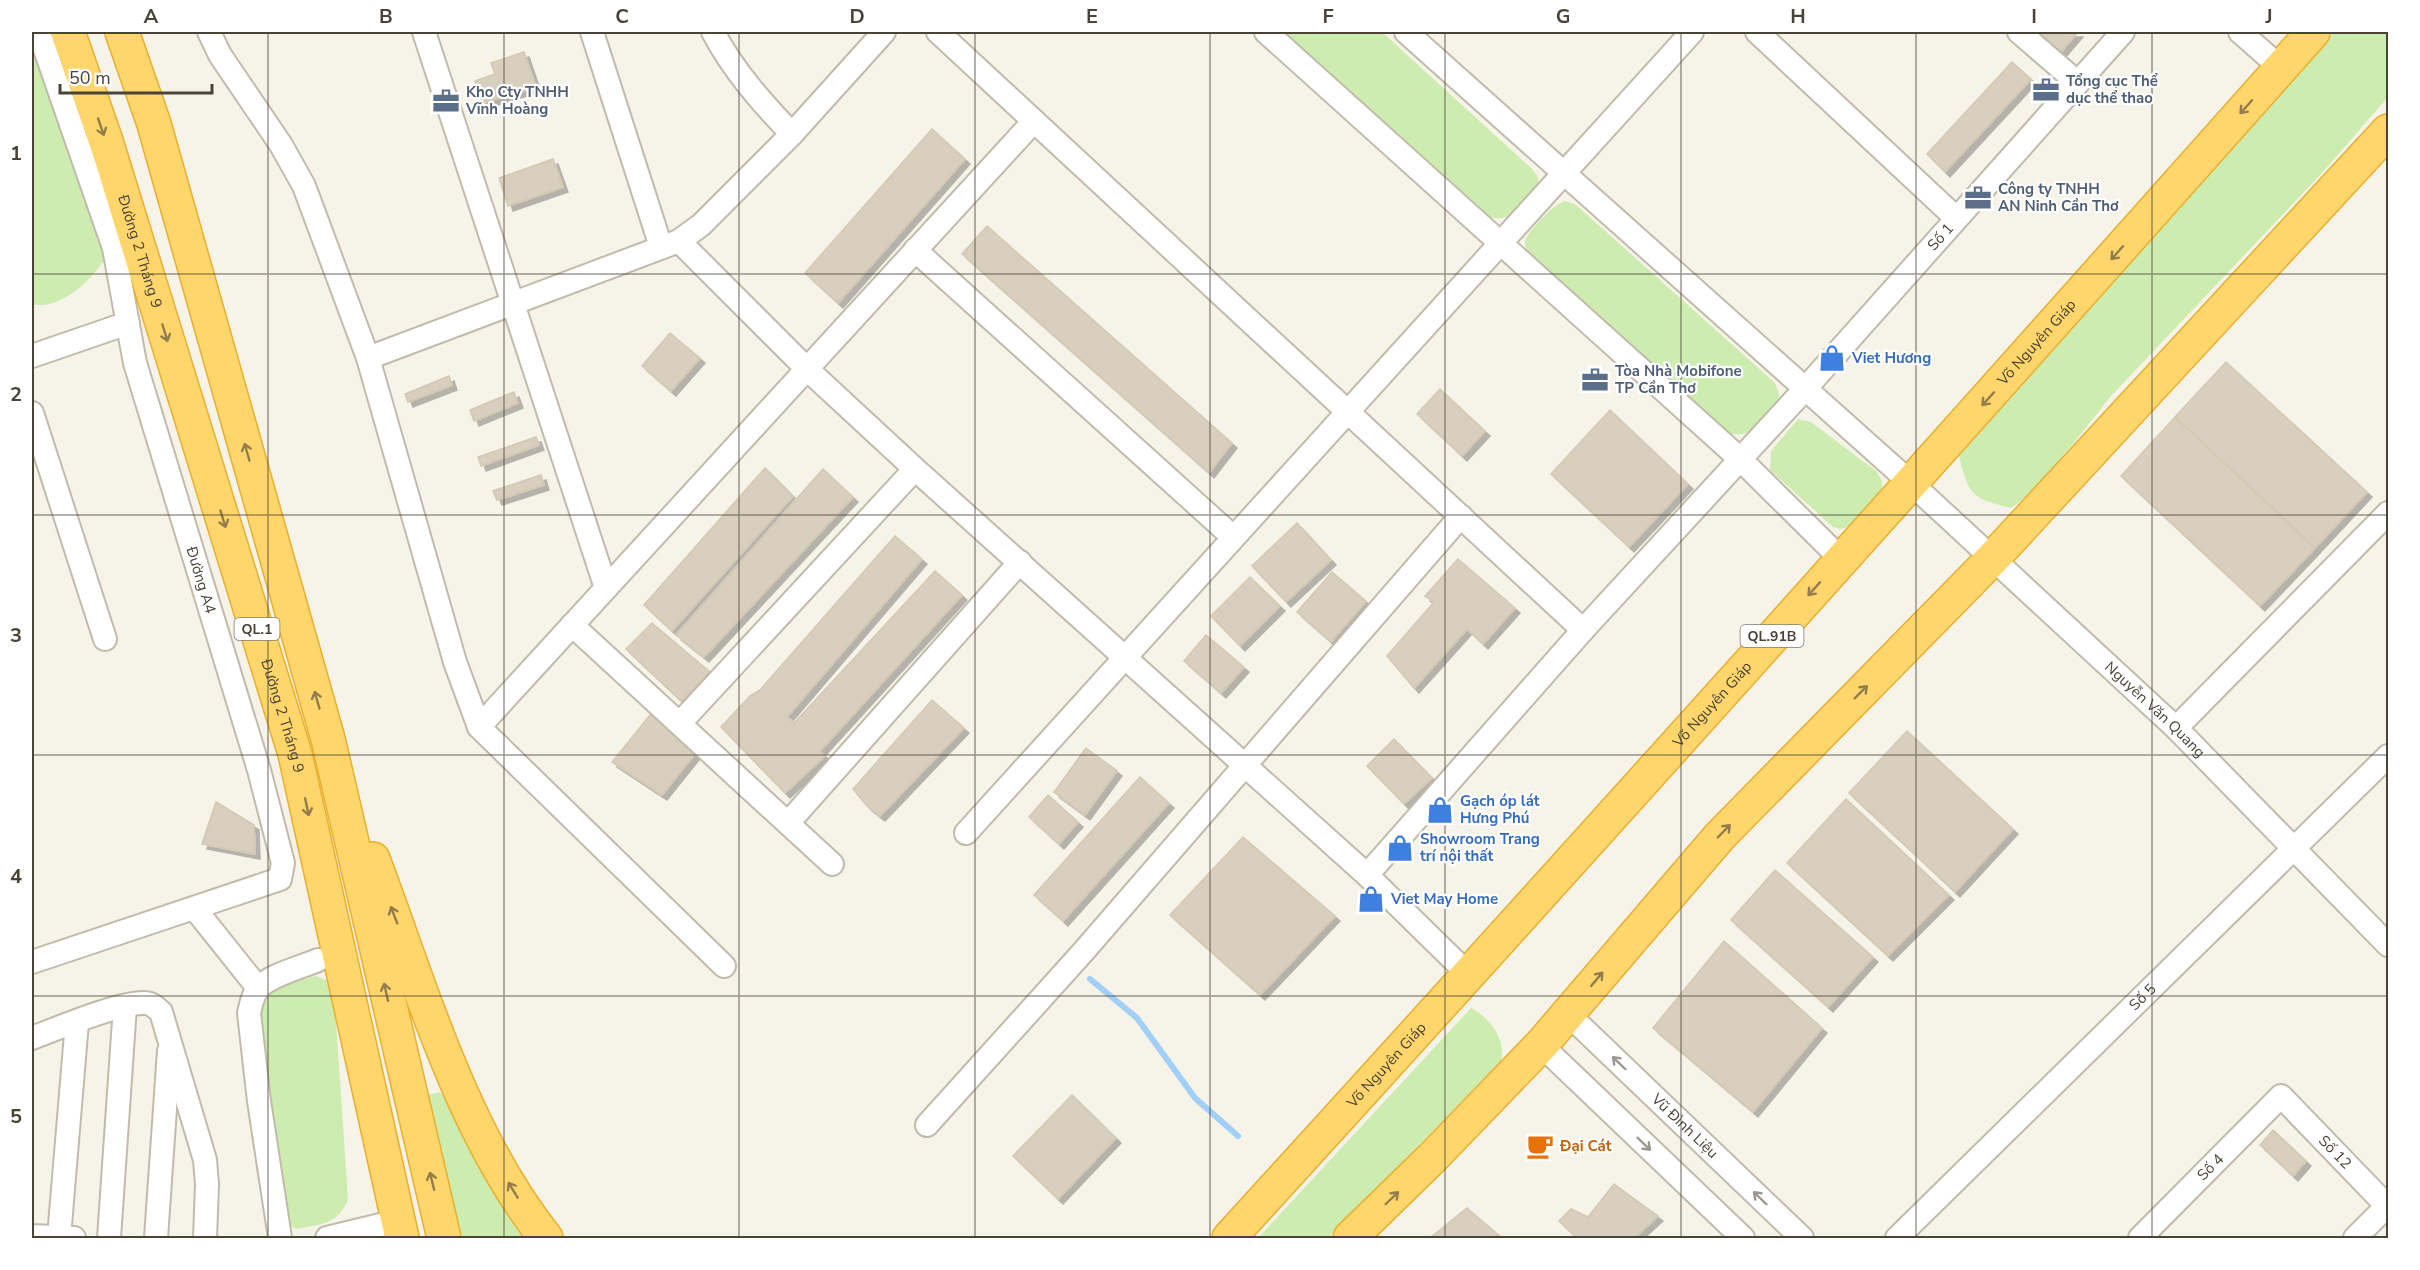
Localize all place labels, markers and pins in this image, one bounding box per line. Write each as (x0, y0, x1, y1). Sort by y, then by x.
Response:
place label: Tổng cục Thể dục thể thao (2066, 71, 2158, 108)
office icon: Tổng cục Thể dục thể thao (2031, 75, 2061, 105)
place label: Kho Cty TNHH Vĩnh Hoàng (465, 82, 569, 119)
office icon: Kho Cty TNHH Vĩnh Hoàng (431, 86, 461, 116)
place label: Công ty TNHH AN Ninh Cần Thơ (1998, 179, 2119, 216)
office icon: Công ty TNHH AN Ninh Cần Thơ (1963, 183, 1993, 213)
shop icon: Viet Hương (1817, 343, 1847, 373)
place label: Viet Hương (1851, 348, 1931, 368)
place label: Tòa Nhà Mobifone TP Cần Thơ (1615, 361, 1742, 398)
office icon: Tòa Nhà Mobifone TP Cần Thơ (1580, 365, 1610, 395)
place label: Gạch óp lát Hưng Phú (1460, 791, 1540, 828)
shop icon: Gạch óp lát Hưng Phú (1425, 795, 1455, 825)
place label: Showroom Trang trí nội thất (1420, 829, 1540, 866)
shop icon: Showroom Trang trí nội thất (1385, 833, 1415, 863)
shop icon: Viet May Home (1356, 884, 1386, 914)
place label: Viet May Home (1390, 889, 1498, 909)
cafe icon: Đại Cát (1525, 1131, 1555, 1161)
place label: Đại Cát (1559, 1136, 1612, 1156)

